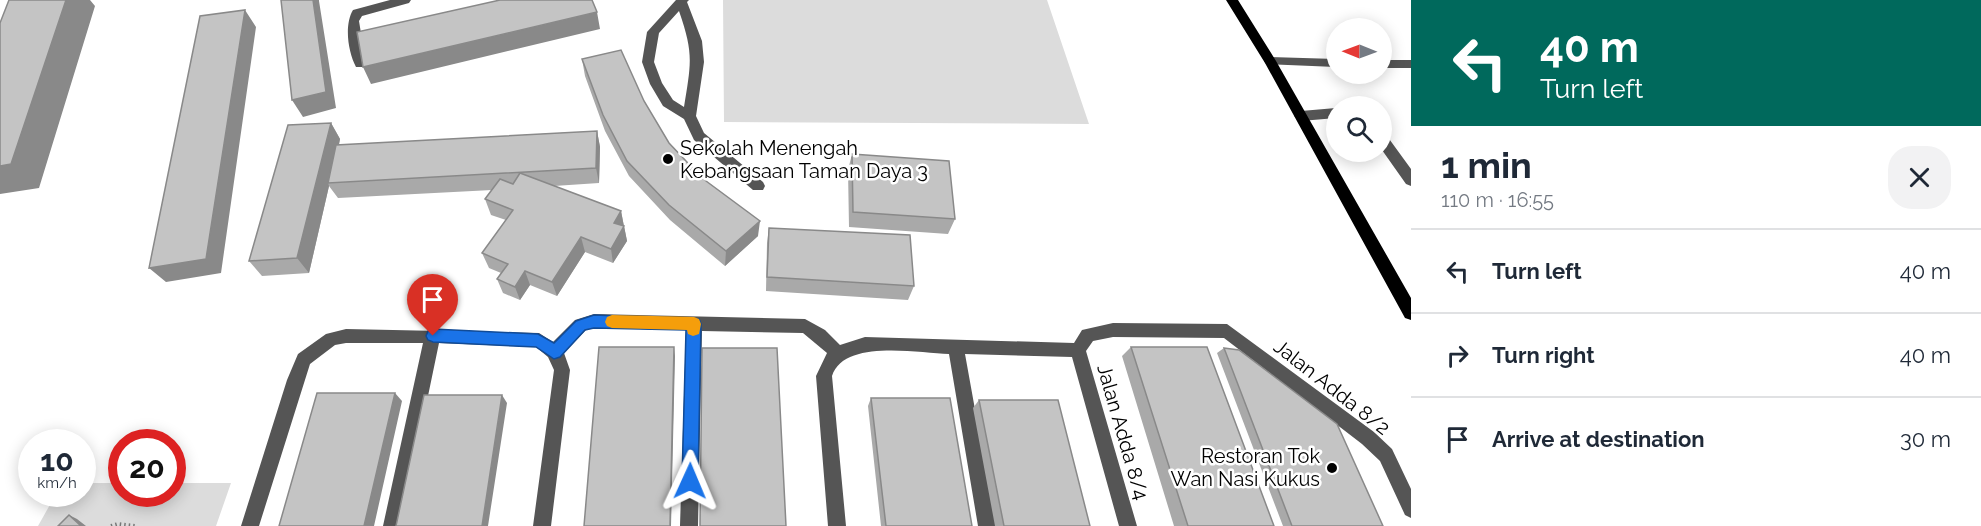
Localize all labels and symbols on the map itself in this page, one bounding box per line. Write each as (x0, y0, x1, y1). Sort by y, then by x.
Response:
north arrow (1326, 18, 1392, 84)
place label: Sekolah Menengah Kebangsaan Taman Daya 3 (680, 136, 928, 183)
marker: Sekolah Menengah Kebangsaan Taman Daya 3 (661, 152, 675, 166)
pin (407, 274, 458, 336)
street label: Jalan Adda 8/2 (1269, 334, 1395, 440)
street label: Jalan Adda 8/4 (1092, 361, 1154, 503)
speed limit sign: 20 (108, 429, 186, 507)
place label: Restoran Tok Wan Nasi Kukus (1171, 444, 1320, 491)
position arrow (658, 449, 722, 513)
marker: Restoran Tok Wan Nasi Kukus (1325, 461, 1339, 475)

